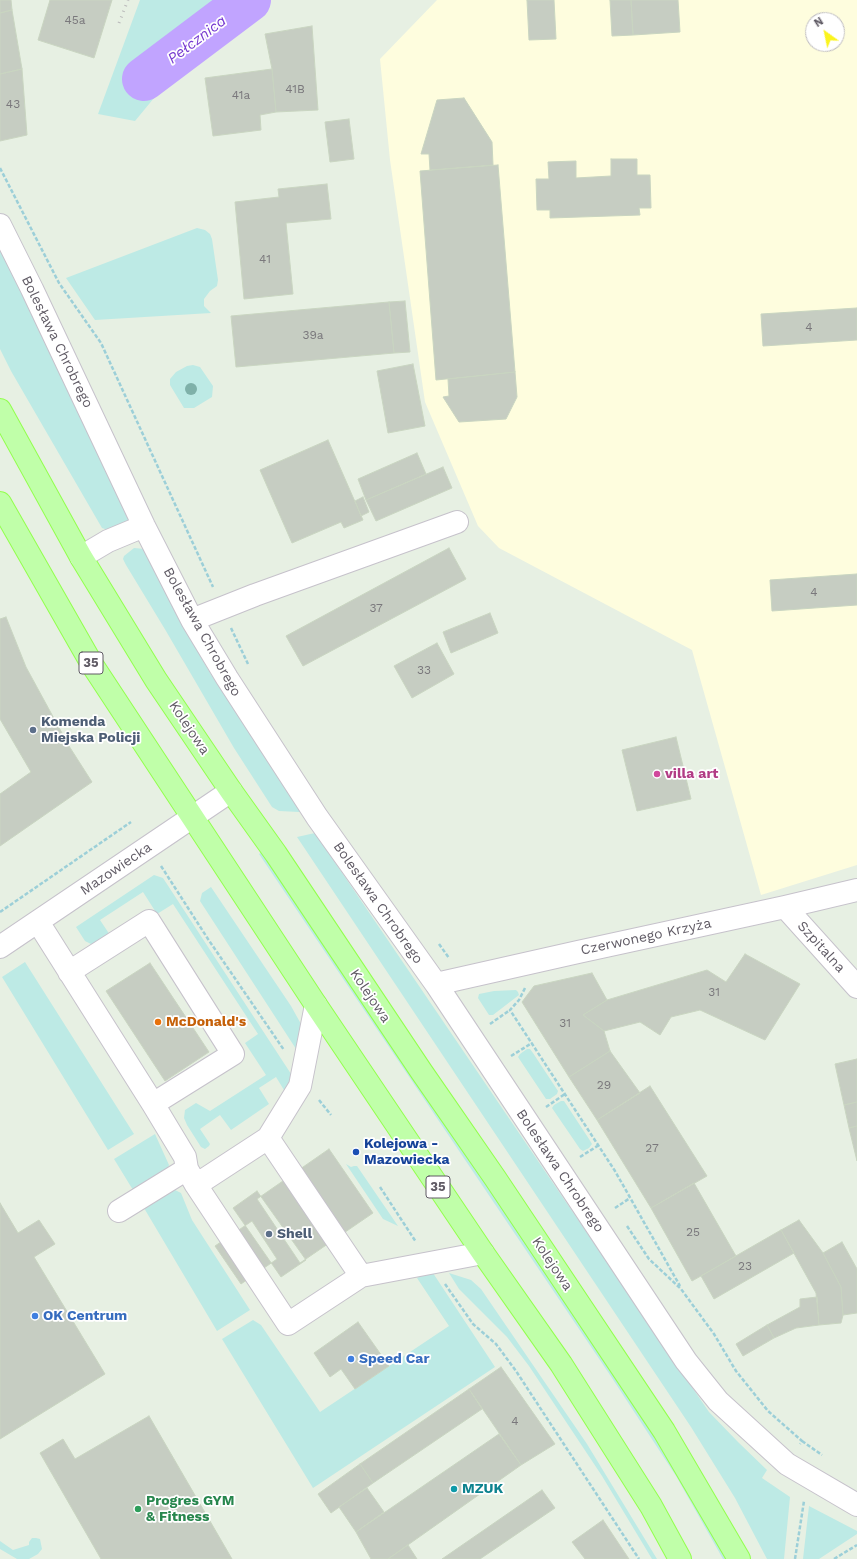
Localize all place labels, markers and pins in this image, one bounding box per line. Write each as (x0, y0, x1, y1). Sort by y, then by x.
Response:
place label: Komenda Miejska Policji (41, 714, 140, 746)
marker: Komenda Miejska Policji (28, 725, 38, 735)
place label: villa art (665, 766, 718, 782)
marker: villa art (652, 769, 662, 779)
place label: McDonald's (166, 1014, 246, 1030)
marker: McDonald's (153, 1017, 163, 1027)
place label: Kolejowa - Mazowiecka (364, 1136, 450, 1168)
marker: Kolejowa - Mazowiecka (351, 1147, 361, 1157)
place label: Shell (277, 1226, 312, 1242)
marker: Shell (264, 1229, 274, 1239)
place label: OK Centrum (43, 1308, 127, 1324)
marker: OK Centrum (30, 1311, 40, 1321)
place label: Speed Car (359, 1351, 429, 1367)
marker: Speed Car (346, 1354, 356, 1364)
place label: MZUK (462, 1481, 503, 1497)
marker: MZUK (449, 1484, 459, 1494)
place label: Progres GYM & Fitness (146, 1493, 234, 1526)
marker: Progres GYM & Fitness (133, 1504, 143, 1514)

